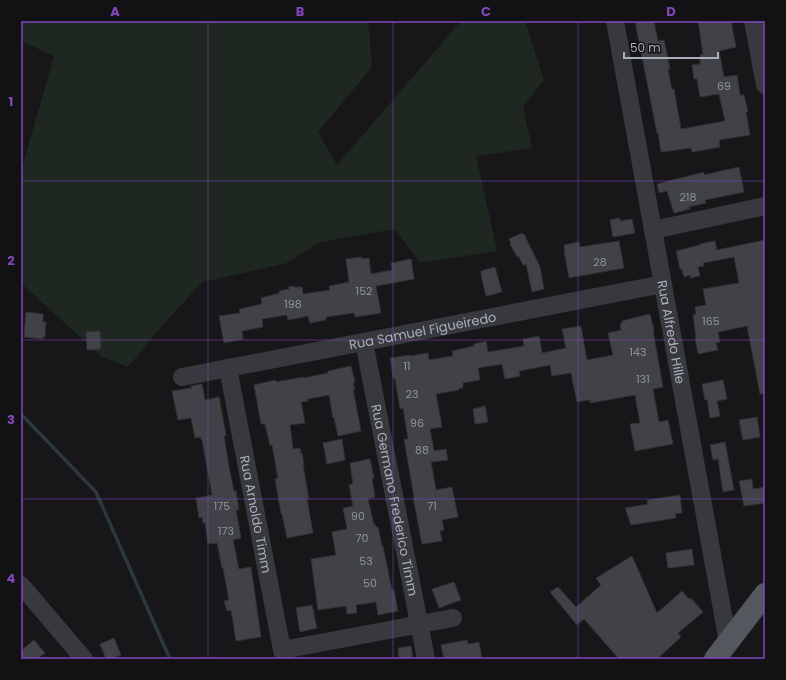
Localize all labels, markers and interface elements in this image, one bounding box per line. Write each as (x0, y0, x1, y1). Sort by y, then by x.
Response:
text: A (110, 2, 120, 21)
text: B (296, 2, 305, 21)
text: C (481, 2, 491, 21)
text: D (666, 2, 676, 21)
scale bar (624, 34, 718, 60)
text: 50 m (630, 39, 661, 56)
house number: 69 (717, 78, 731, 94)
text: 1 (9, 92, 13, 111)
house number: 218 (680, 189, 696, 205)
text: 2 (7, 251, 15, 270)
house number: 28 (593, 254, 607, 270)
street label: Rua Alfredo Hille (652, 279, 690, 385)
house number: 152 (356, 283, 372, 299)
house number: 198 (284, 296, 302, 312)
street label: Rua Samuel Figueiredo (347, 307, 498, 355)
house number: 165 (702, 313, 720, 329)
house number: 143 (630, 344, 646, 360)
house number: 11 (403, 358, 411, 374)
house number: 131 (636, 371, 650, 387)
house number: 23 (406, 386, 418, 402)
street label: Rua Germano Frederico Timm (366, 403, 422, 598)
text: 3 (7, 410, 15, 429)
house number: 96 (410, 415, 424, 431)
house number: 88 (415, 442, 429, 458)
street label: Rua Arnoldo Timm (235, 454, 276, 575)
house number: 175 (214, 498, 230, 514)
house number: 71 (427, 498, 437, 514)
house number: 90 (351, 508, 365, 524)
house number: 173 (218, 523, 234, 539)
house number: 70 (356, 530, 369, 546)
house number: 53 (359, 553, 373, 569)
text: 4 (7, 569, 16, 588)
house number: 50 (363, 575, 377, 591)

